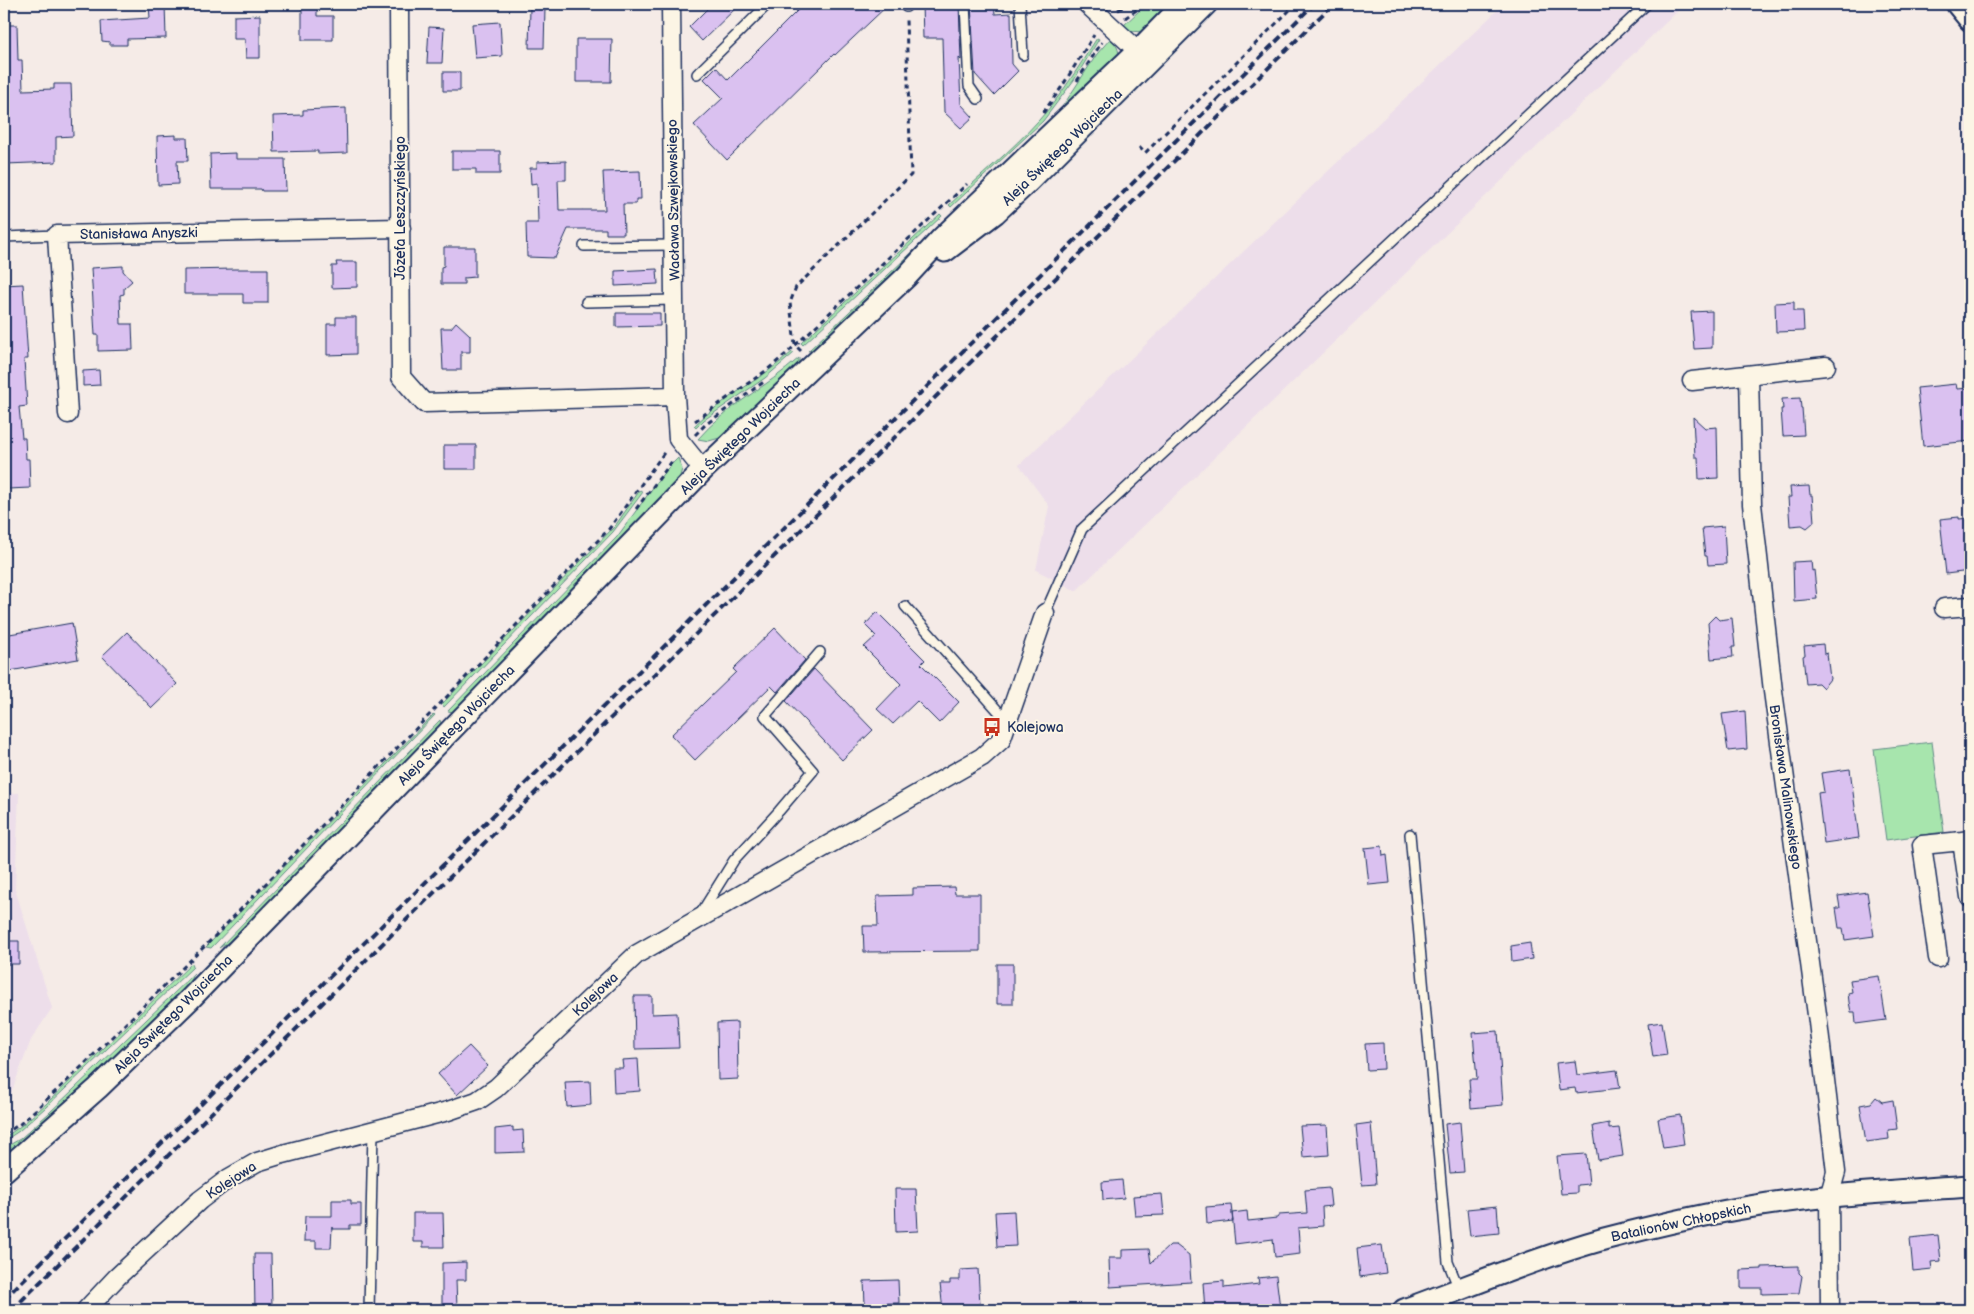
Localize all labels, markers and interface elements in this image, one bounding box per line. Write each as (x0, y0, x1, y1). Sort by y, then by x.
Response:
street label: Aleja Świętego Wojciecha (998, 85, 1126, 209)
street label: Wacława Szwejkowskiego (664, 119, 683, 281)
street label: Józefa Leszczyńskiego (392, 136, 409, 280)
street label: Stanisława Anyszki (80, 224, 198, 243)
street label: Aleja Świętego Wojciecha (676, 374, 804, 498)
street label: Aleja Świętego Wojciecha (394, 661, 518, 789)
street label: Bronisława Malinowskiego (1765, 703, 1806, 871)
bus stop icon: Kolejowa (981, 716, 1003, 738)
place label: Kolejowa (1007, 719, 1064, 736)
street label: Aleja Świętego Wojciecha (110, 951, 236, 1077)
street label: Kolejowa (569, 969, 622, 1020)
street label: Kolejowa (203, 1158, 260, 1203)
street label: Batalionów Chłopskich (1609, 1199, 1753, 1246)

